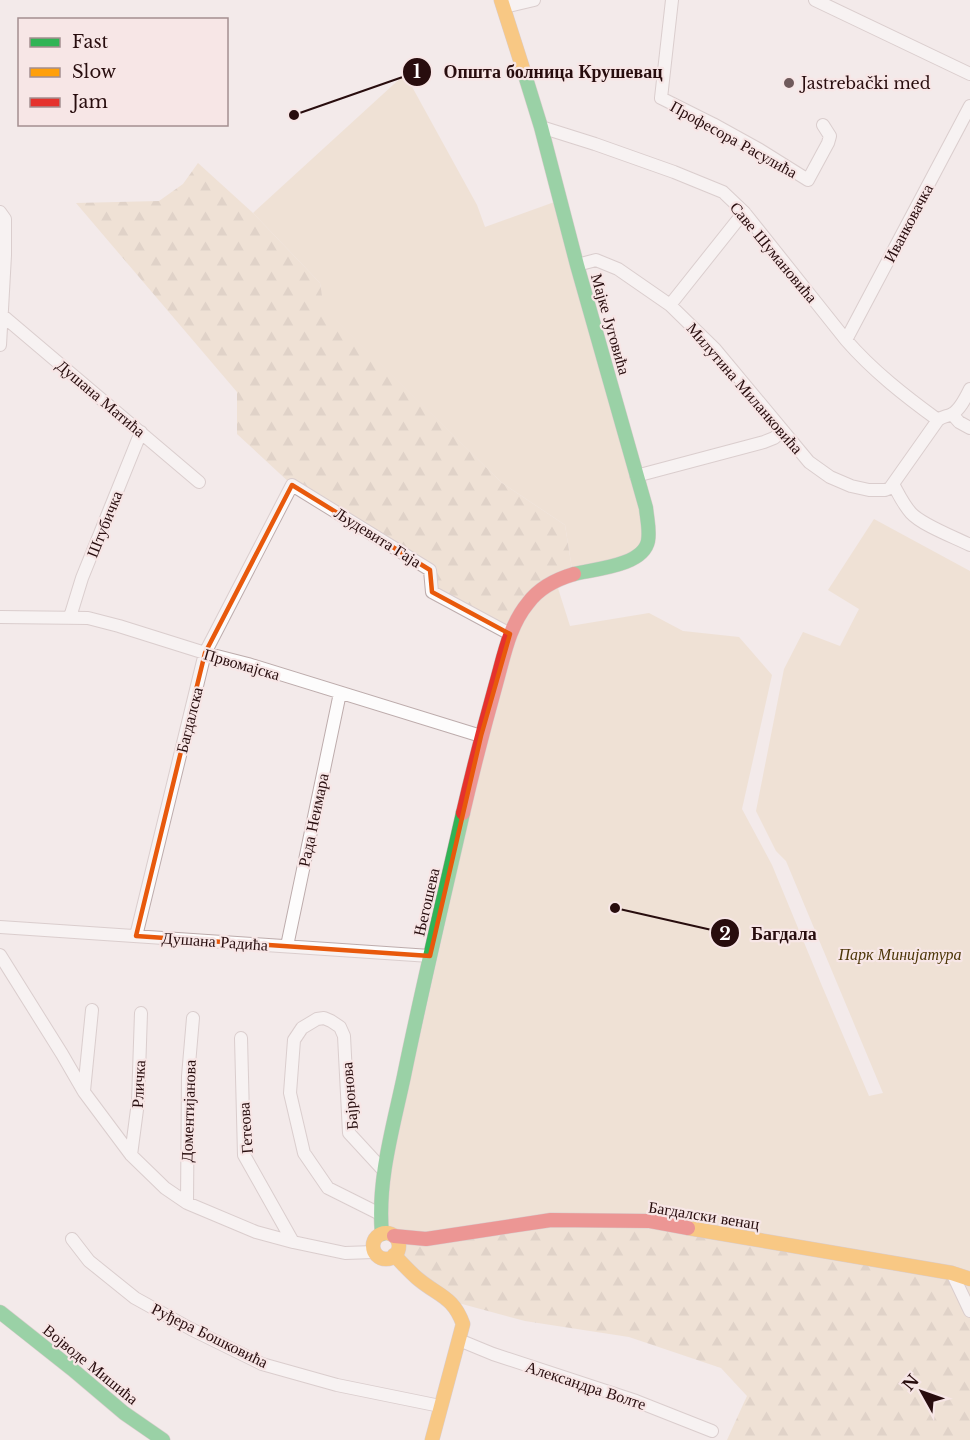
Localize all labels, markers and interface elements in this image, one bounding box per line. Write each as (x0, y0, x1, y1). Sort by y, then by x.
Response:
legend (18, 18, 228, 126)
text: Fast (72, 31, 109, 53)
callout: Општа болница Крушевац (402, 54, 675, 90)
text: Slow (72, 61, 117, 83)
text: 1 (413, 61, 421, 83)
text: Општа болница Крушевац (443, 61, 663, 83)
place label: Jastrebački med (799, 73, 931, 93)
marker: Jastrebački med (782, 76, 796, 90)
text: Jam (70, 91, 108, 113)
street label: Професора Расулића (667, 96, 801, 182)
street label: Иванковачка (879, 180, 937, 266)
street label: Саве Шумановића (726, 197, 822, 307)
street label: Мајке Југовића (587, 271, 635, 377)
street label: Милутина Миланковића (683, 318, 807, 458)
street label: Душана Матића (52, 355, 150, 441)
street label: Штубичка (82, 488, 126, 560)
street label: Људевита Гаја (331, 502, 425, 572)
street label: Првомајска (202, 644, 282, 684)
street label: Багдалска (171, 685, 207, 755)
street label: Рада Неимара (293, 771, 333, 869)
street label: Његошева (408, 866, 444, 938)
callout: Багдала (710, 915, 829, 951)
text: 2 (719, 923, 731, 945)
text: Багдала (751, 923, 817, 945)
street label: Душана Радића (161, 927, 269, 955)
park label: Парк Минијатура (837, 944, 962, 964)
street label: Рличка (127, 1059, 149, 1109)
street label: Доментијанова (176, 1059, 200, 1163)
street label: Бајронова (336, 1061, 362, 1131)
street label: Гетеова (233, 1102, 257, 1154)
street label: Багдалски венац (647, 1196, 761, 1234)
street label: Руђера Бошковића (148, 1298, 272, 1372)
street label: Војводе Мишића (39, 1320, 143, 1408)
street label: Александра Волте (523, 1356, 649, 1414)
north arrow (892, 1362, 952, 1422)
text: N (898, 1370, 923, 1395)

